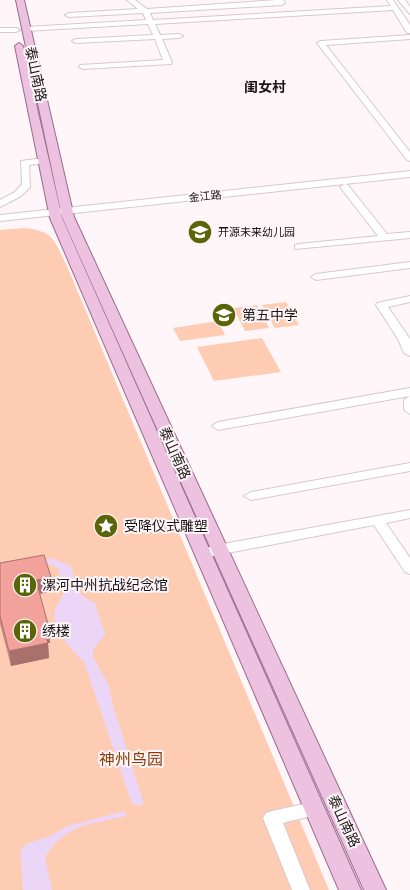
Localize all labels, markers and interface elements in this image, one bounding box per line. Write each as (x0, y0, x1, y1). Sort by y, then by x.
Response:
street label: 泰山南路 (22, 45, 50, 103)
district label: 闺女村 (244, 79, 286, 95)
street label: 金江路 (188, 188, 222, 204)
school or university icon: 开源未来幼儿园 (187, 219, 213, 245)
place label: 开源未来幼儿园 (218, 226, 295, 238)
school or university icon: 第五中学 (211, 302, 237, 328)
place label: 第五中学 (242, 307, 298, 323)
street label: 泰山南路 (156, 424, 194, 482)
place icon: 受降仪式雕塑 (93, 513, 119, 539)
place label: 受降仪式雕塑 (124, 518, 208, 534)
building icon: 漯河中州抗战纪念馆 (12, 572, 38, 598)
place label: 漯河中州抗战纪念馆 (42, 577, 168, 593)
building icon: 绣楼 (12, 618, 38, 644)
place label: 绣楼 (42, 623, 70, 639)
park label: 神州鸟园 (99, 751, 163, 768)
street label: 泰山南路 (325, 792, 363, 850)

